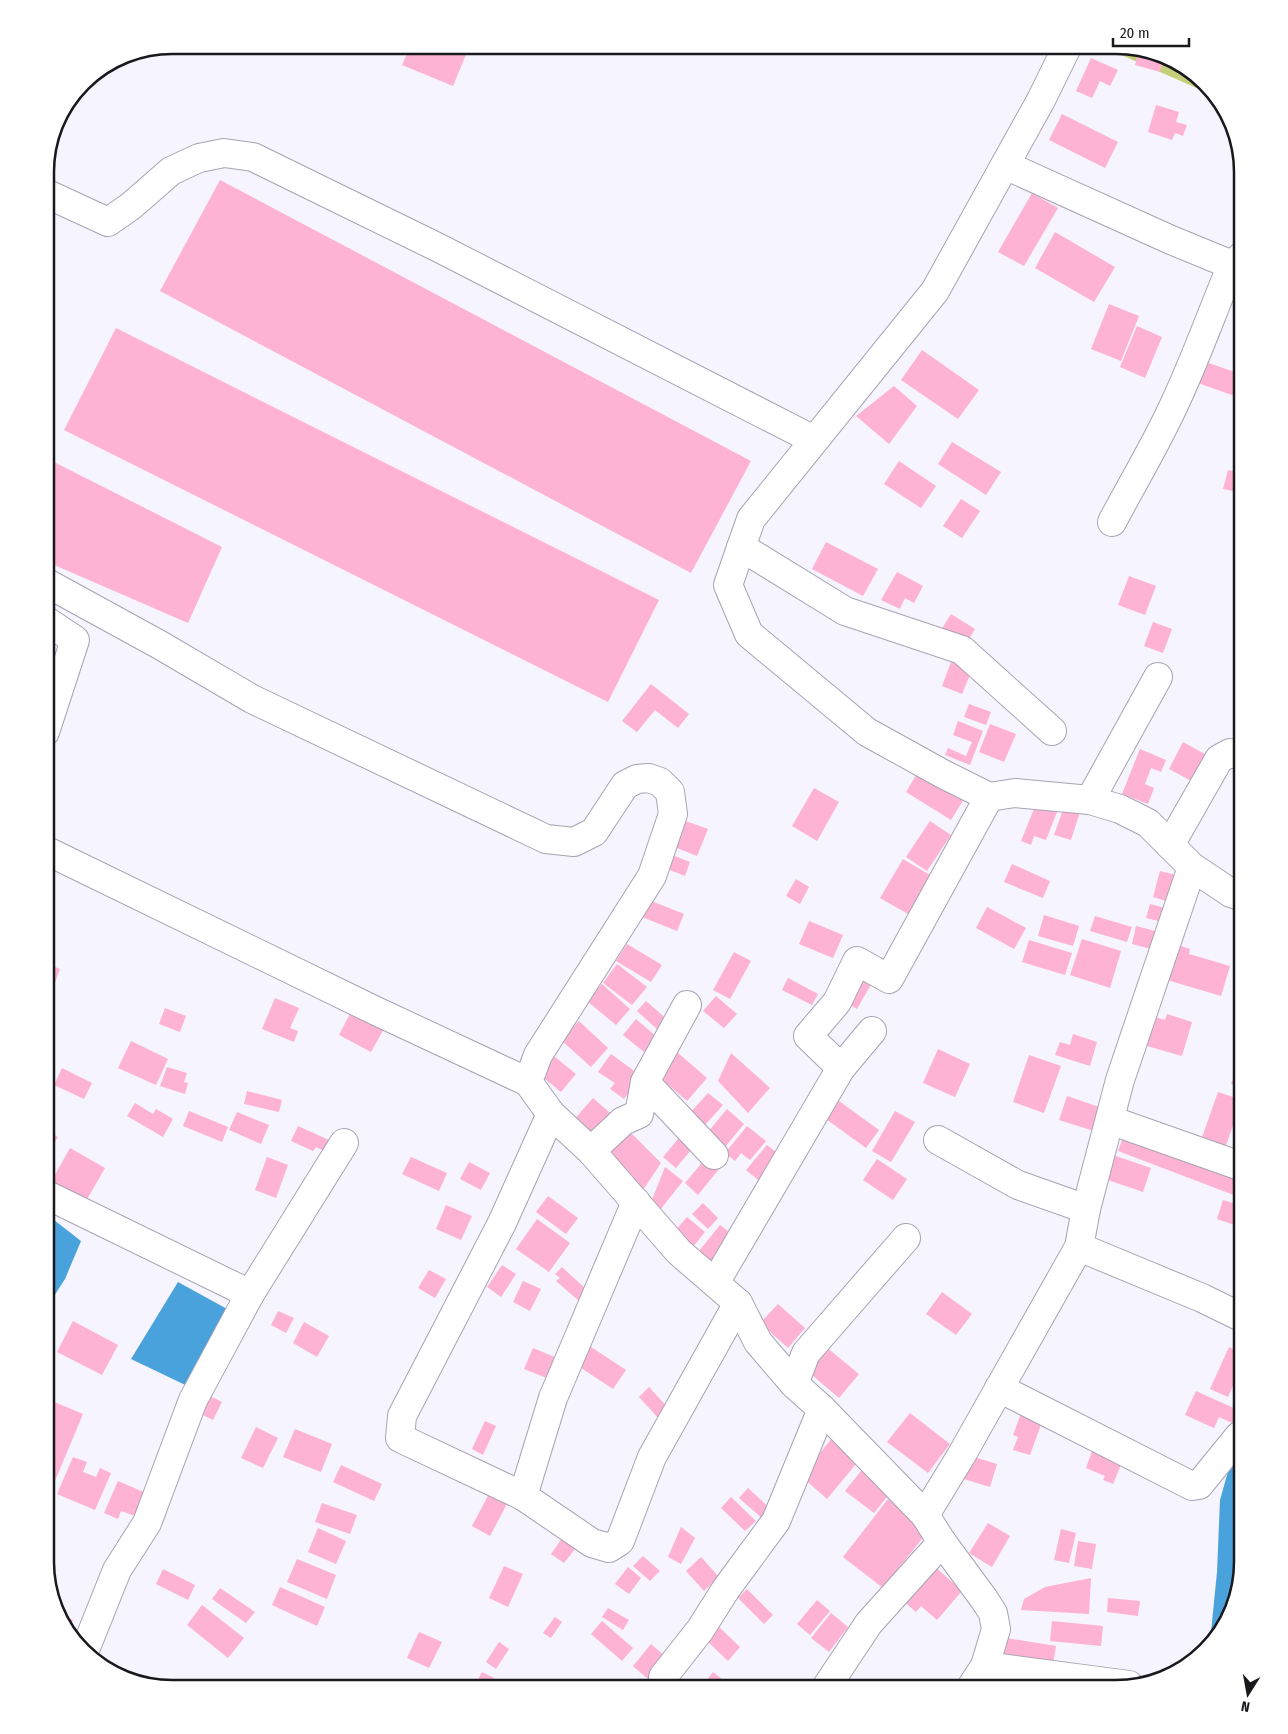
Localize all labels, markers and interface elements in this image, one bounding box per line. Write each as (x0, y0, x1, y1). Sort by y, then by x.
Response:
scale bar (1113, 15, 1189, 47)
text: 20 m (1120, 24, 1150, 42)
north arrow (1223, 1669, 1273, 1719)
text: N (1240, 1697, 1251, 1715)

